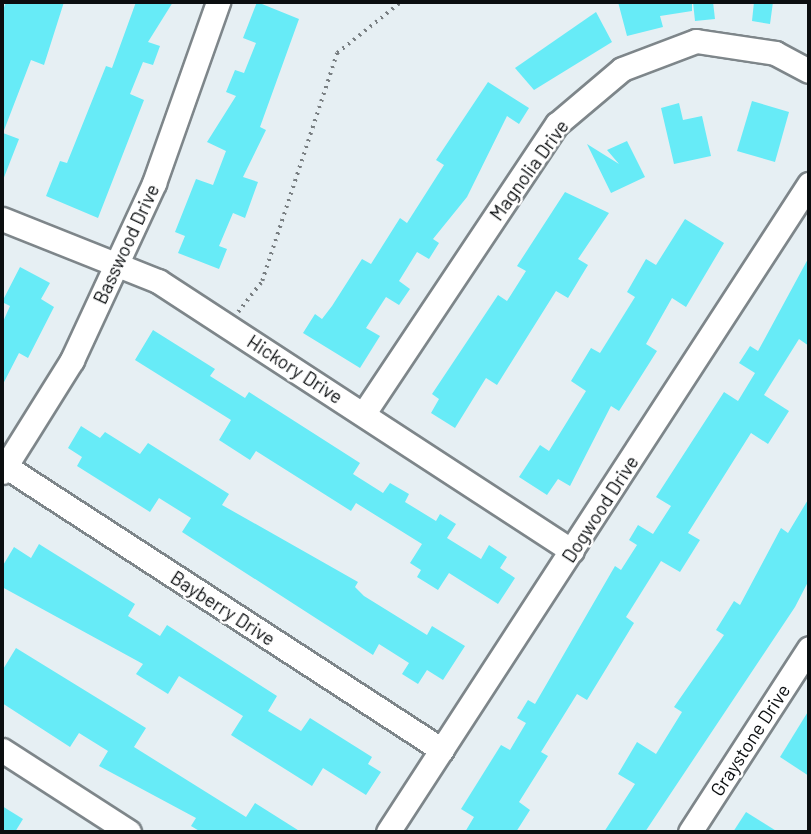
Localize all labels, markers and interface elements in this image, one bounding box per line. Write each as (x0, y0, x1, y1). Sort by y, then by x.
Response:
street label: Magnolia Drive (485, 115, 573, 225)
street label: Basswood Drive (88, 180, 164, 308)
street label: Hickory Drive (243, 330, 347, 408)
street label: Dogwood Drive (557, 451, 643, 567)
street label: Bayberry Drive (167, 566, 279, 650)
street label: Graystone Drive (705, 680, 795, 800)

